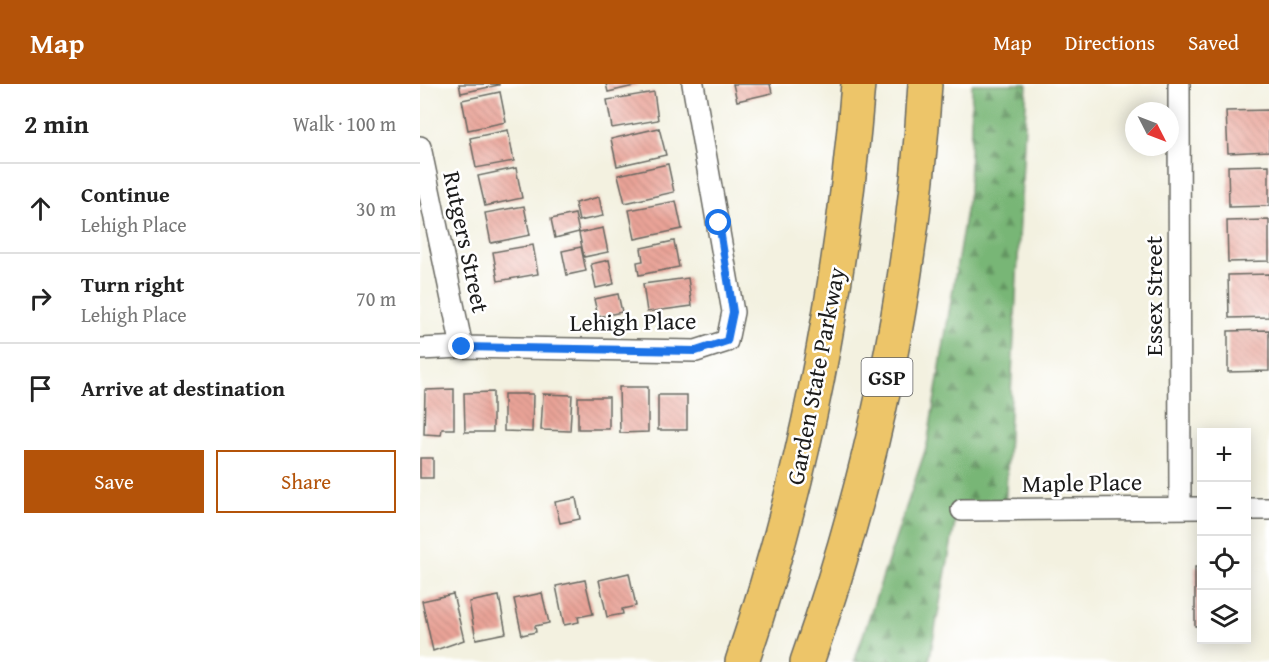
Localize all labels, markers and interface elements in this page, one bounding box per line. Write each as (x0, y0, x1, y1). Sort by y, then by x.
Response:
text: Map (30, 22, 84, 63)
text: Map (993, 27, 1032, 58)
text: Directions (1065, 27, 1155, 58)
text: Saved (1188, 27, 1239, 58)
north arrow (1125, 102, 1179, 156)
text: 2 min (24, 104, 89, 143)
text: Walk · 100 m (293, 109, 396, 138)
street label: Rutgers Street (434, 168, 499, 316)
text: Continue (81, 178, 170, 210)
icon: ahead (24, 192, 57, 225)
text: 30 m (356, 194, 396, 223)
route start (705, 209, 731, 235)
text: Lehigh Place (81, 210, 187, 239)
street label: Essex Street (1136, 235, 1171, 356)
street label: Garden State Parkway (777, 264, 854, 488)
text: Turn right (81, 268, 184, 300)
icon: right (24, 282, 57, 315)
text: 70 m (356, 284, 396, 313)
text: Lehigh Place (81, 300, 187, 329)
street label: Lehigh Place (569, 303, 697, 340)
route end (448, 333, 474, 359)
road number: GSP (862, 358, 912, 396)
icon: arrive (24, 372, 57, 405)
text: Arrive at destination (81, 372, 285, 404)
map controls (1197, 428, 1251, 644)
button: + (1197, 428, 1251, 482)
button: Save (24, 450, 204, 513)
button: Share (216, 450, 396, 513)
street label: Maple Place (1022, 464, 1142, 501)
button: − (1197, 482, 1251, 536)
button: locate (1197, 536, 1251, 590)
button: layers (1197, 590, 1251, 644)

